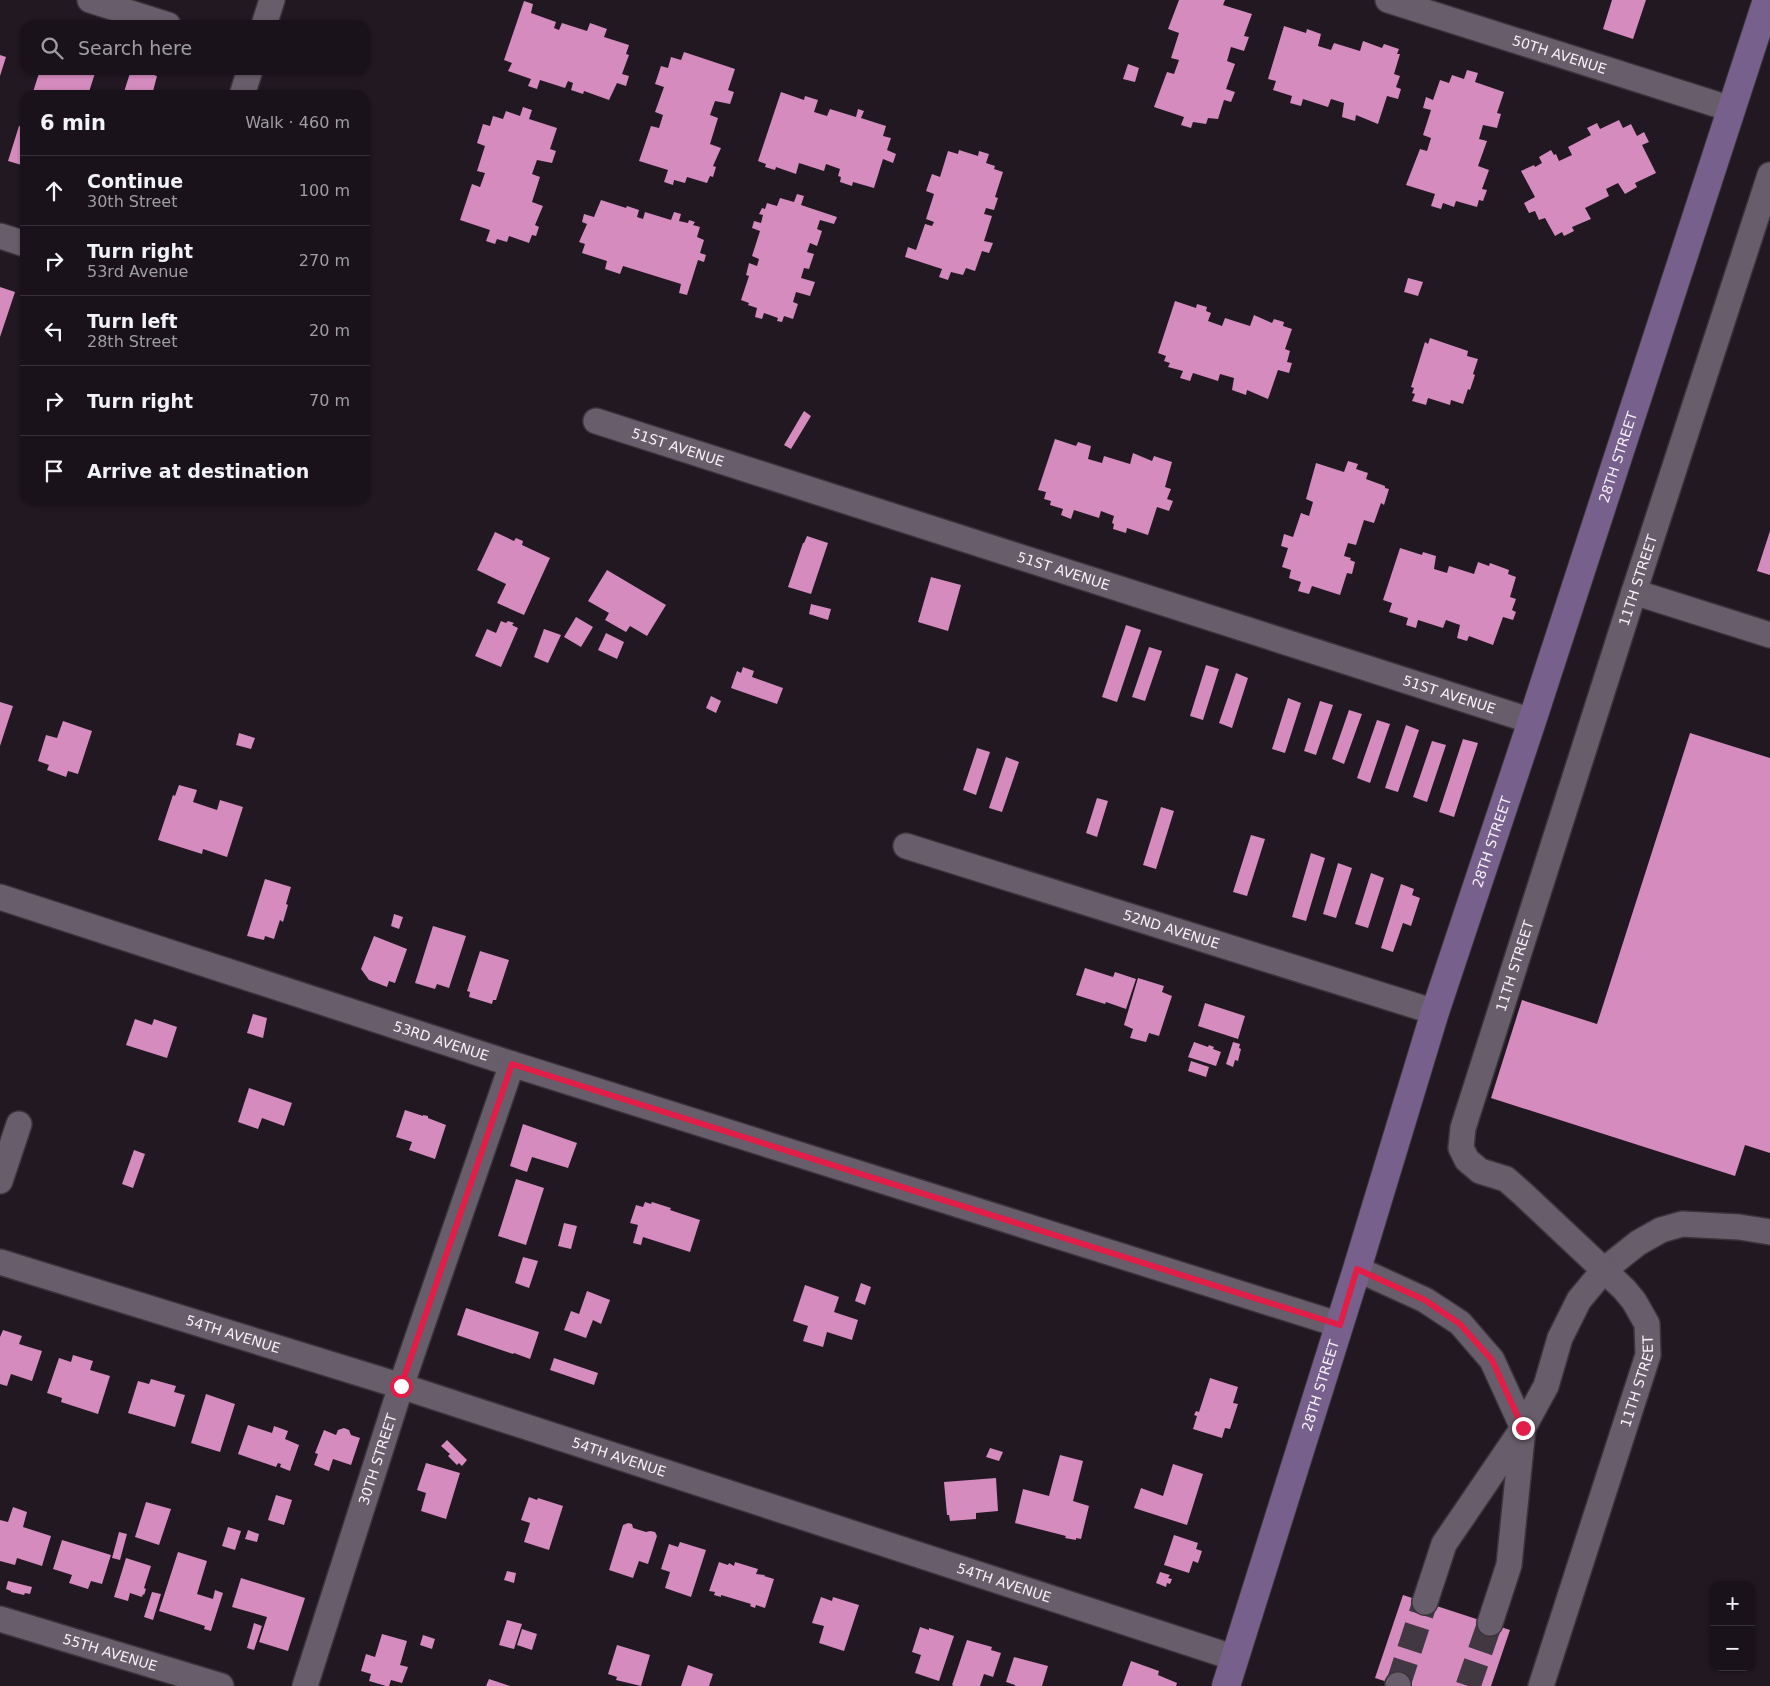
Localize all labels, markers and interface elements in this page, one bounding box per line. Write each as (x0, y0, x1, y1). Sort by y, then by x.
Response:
search box (20, 20, 370, 75)
street label: 50TH AVENUE (1510, 32, 1609, 77)
icon: search (38, 34, 66, 62)
text: Search here (78, 37, 192, 59)
text: 6 min (40, 111, 106, 135)
text: Walk · 460 m (245, 113, 350, 132)
text: Continue (87, 170, 183, 192)
icon: ahead (40, 177, 68, 205)
text: 100 m (299, 181, 350, 200)
text: 30th Street (87, 192, 177, 211)
text: Turn right (87, 240, 193, 262)
icon: right (40, 247, 68, 275)
text: 270 m (299, 251, 350, 270)
text: 53rd Avenue (87, 262, 188, 281)
text: Turn left (87, 310, 178, 332)
icon: left (40, 317, 68, 345)
text: 20 m (309, 321, 350, 340)
text: 28th Street (87, 332, 177, 351)
icon: right (40, 387, 68, 415)
text: Turn right (87, 390, 193, 412)
text: 70 m (309, 391, 350, 410)
street label: 28TH STREET (1596, 409, 1640, 505)
street label: 51ST AVENUE (630, 425, 726, 470)
icon: arrive (40, 457, 68, 485)
text: Arrive at destination (87, 460, 309, 482)
street label: 11TH STREET (1616, 532, 1660, 628)
street label: 51ST AVENUE (1015, 549, 1112, 593)
street label: 51ST AVENUE (1401, 672, 1498, 717)
street label: 28TH STREET (1469, 794, 1514, 889)
street label: 52ND AVENUE (1121, 907, 1221, 952)
street label: 11TH STREET (1493, 918, 1537, 1014)
street label: 53RD AVENUE (391, 1018, 491, 1064)
street label: 54TH AVENUE (184, 1312, 282, 1356)
street label: 11TH STREET (1617, 1335, 1656, 1429)
street label: 28TH STREET (1299, 1337, 1342, 1433)
route start (390, 1375, 413, 1398)
street label: 30TH STREET (355, 1411, 400, 1507)
route end (1512, 1417, 1535, 1440)
street label: 54TH AVENUE (570, 1434, 668, 1480)
street label: 54TH AVENUE (955, 1560, 1053, 1605)
map controls (1710, 1581, 1755, 1671)
button: + (1710, 1581, 1755, 1626)
button: − (1710, 1626, 1755, 1671)
street label: 55TH AVENUE (61, 1630, 159, 1674)

